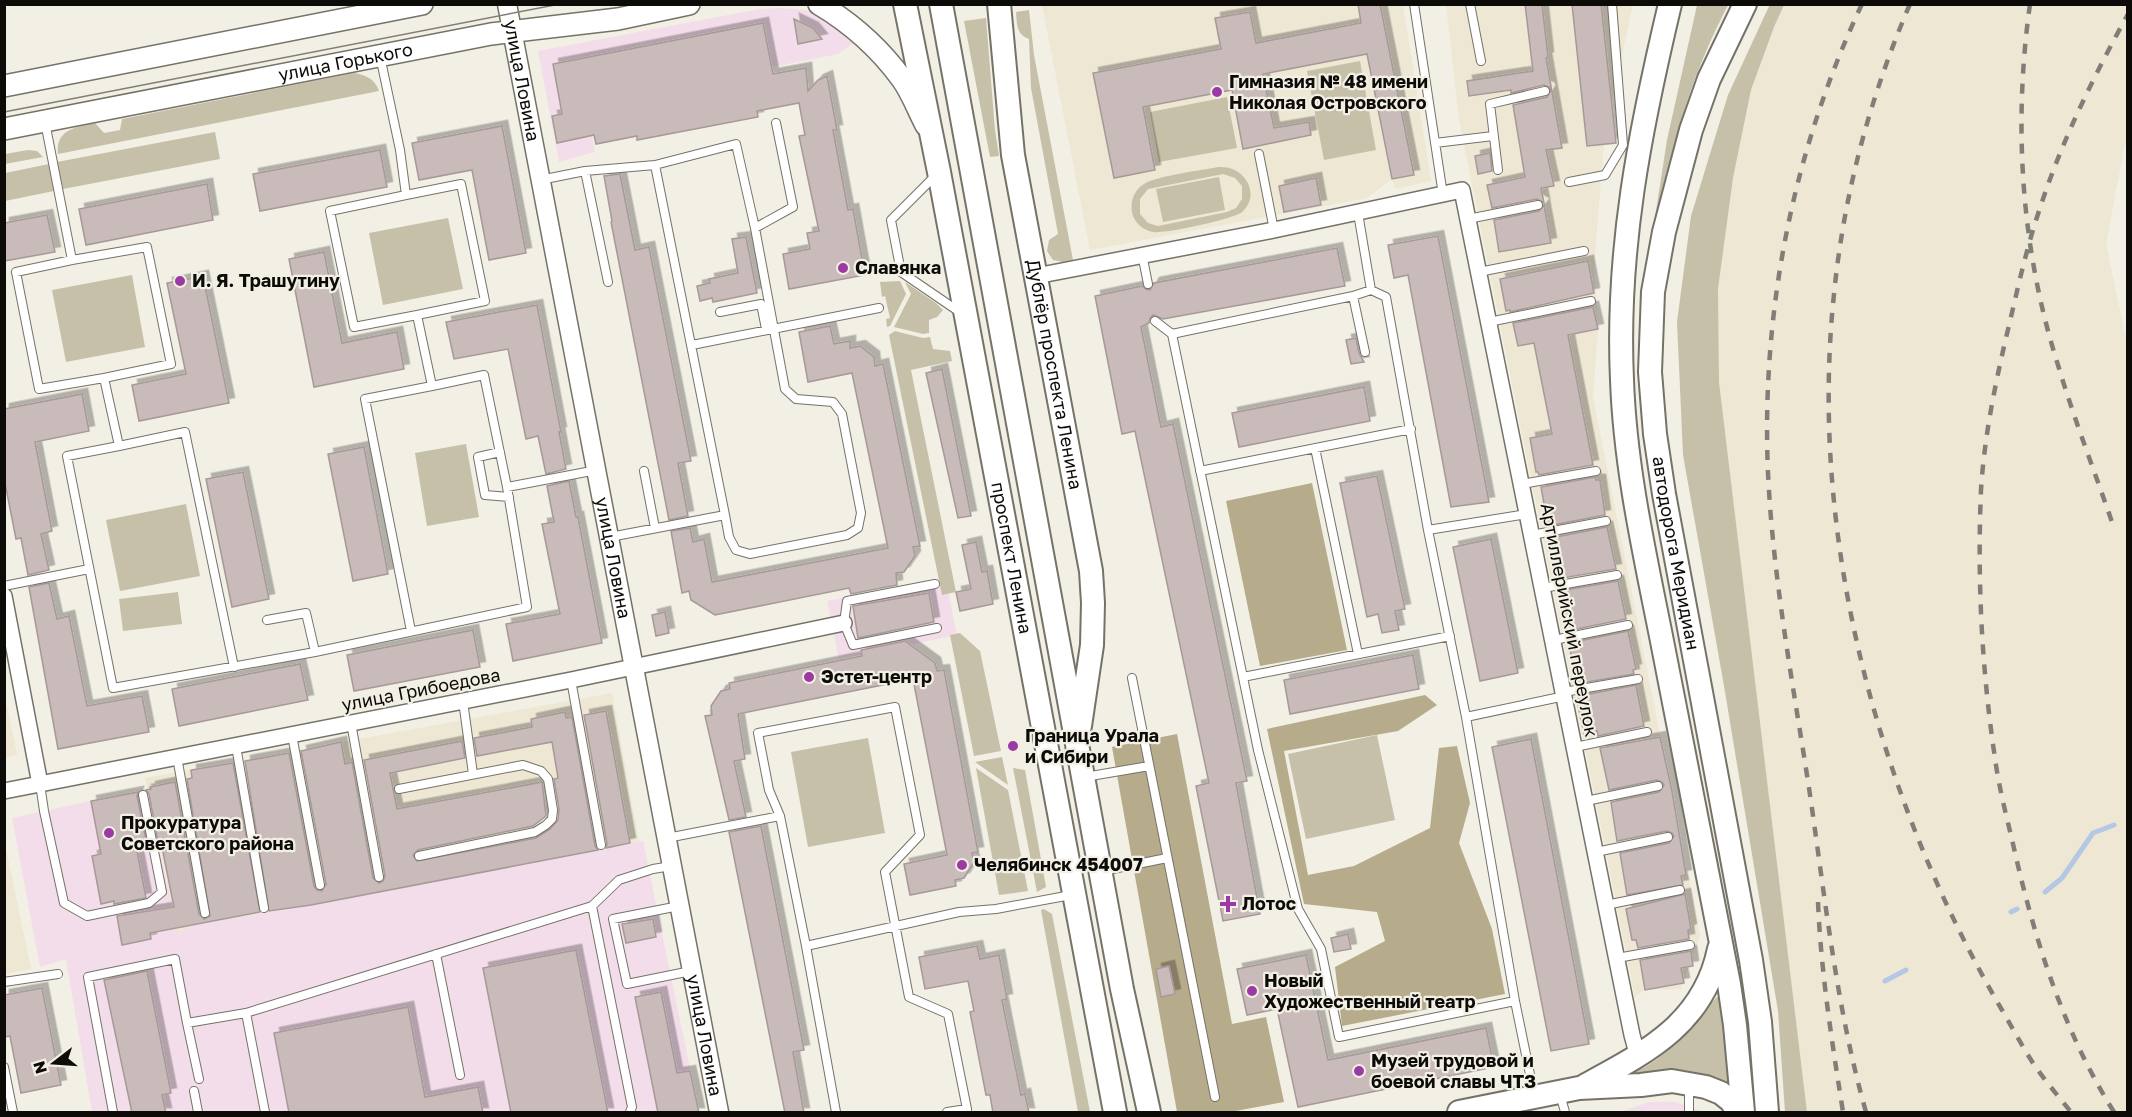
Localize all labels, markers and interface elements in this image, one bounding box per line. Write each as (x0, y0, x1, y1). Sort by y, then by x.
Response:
street label: улица Ловина (500, 18, 545, 143)
street label: улица Горького (276, 38, 414, 85)
place label: Гимназия № 48 имени Николая Островского (1229, 70, 1428, 113)
marker: Гимназия № 48 имени Николая Островского (1210, 85, 1224, 99)
place label: Славянка (855, 256, 941, 278)
street label: Дублёр проспекта Ленина (1023, 257, 1087, 491)
marker: Славянка (836, 261, 850, 275)
place label: И. Я. Трашутину (192, 269, 340, 291)
marker: И. Я. Трашутину (173, 274, 187, 288)
street label: автодорога Меридиан (1648, 455, 1705, 652)
street label: проспект Ленина (987, 480, 1037, 635)
street label: улица Ловина (592, 495, 636, 620)
street label: Артиллерийский переулок (1537, 501, 1603, 739)
street label: улица Грибоедова (340, 663, 502, 715)
place label: Эстет-центр (821, 665, 932, 687)
marker: Эстет-центр (802, 670, 816, 684)
place label: Граница Урала и Сибири (1025, 724, 1159, 767)
marker: Граница Урала и Сибири (1006, 739, 1020, 753)
place label: Прокуратура Советского района (121, 811, 294, 854)
marker: Прокуратура Советского района (102, 826, 116, 840)
place label: Челябинск 454007 (974, 853, 1143, 875)
marker: Челябинск 454007 (955, 858, 969, 872)
place label: Лотос (1242, 892, 1296, 914)
marker: Лотос (1219, 895, 1237, 913)
place label: Новый Художественный театр (1264, 969, 1476, 1012)
street label: улица Ловина (683, 973, 728, 1098)
marker: Новый Художественный театр (1245, 984, 1259, 998)
north arrow (24, 1033, 84, 1093)
place label: Музей трудовой и боевой славы ЧТЗ (1371, 1049, 1536, 1092)
text: N (28, 1059, 51, 1076)
marker: Музей трудовой и боевой славы ЧТЗ (1352, 1064, 1366, 1078)

